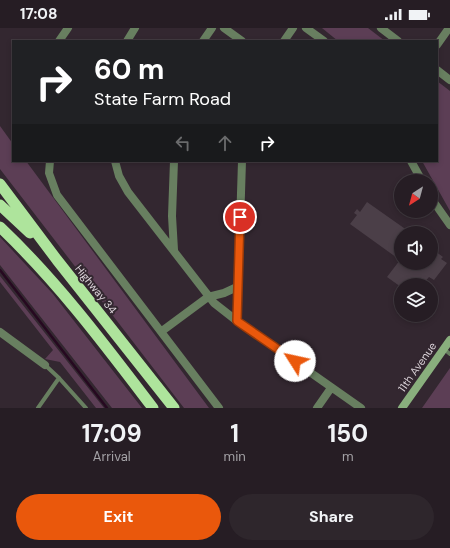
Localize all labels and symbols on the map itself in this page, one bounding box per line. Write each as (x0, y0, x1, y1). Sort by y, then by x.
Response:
north arrow (394, 174, 438, 218)
pin (223, 200, 257, 234)
street label: Highway 34 (72, 262, 120, 317)
street label: 11th Avenue (395, 339, 439, 395)
position arrow (274, 340, 316, 382)

